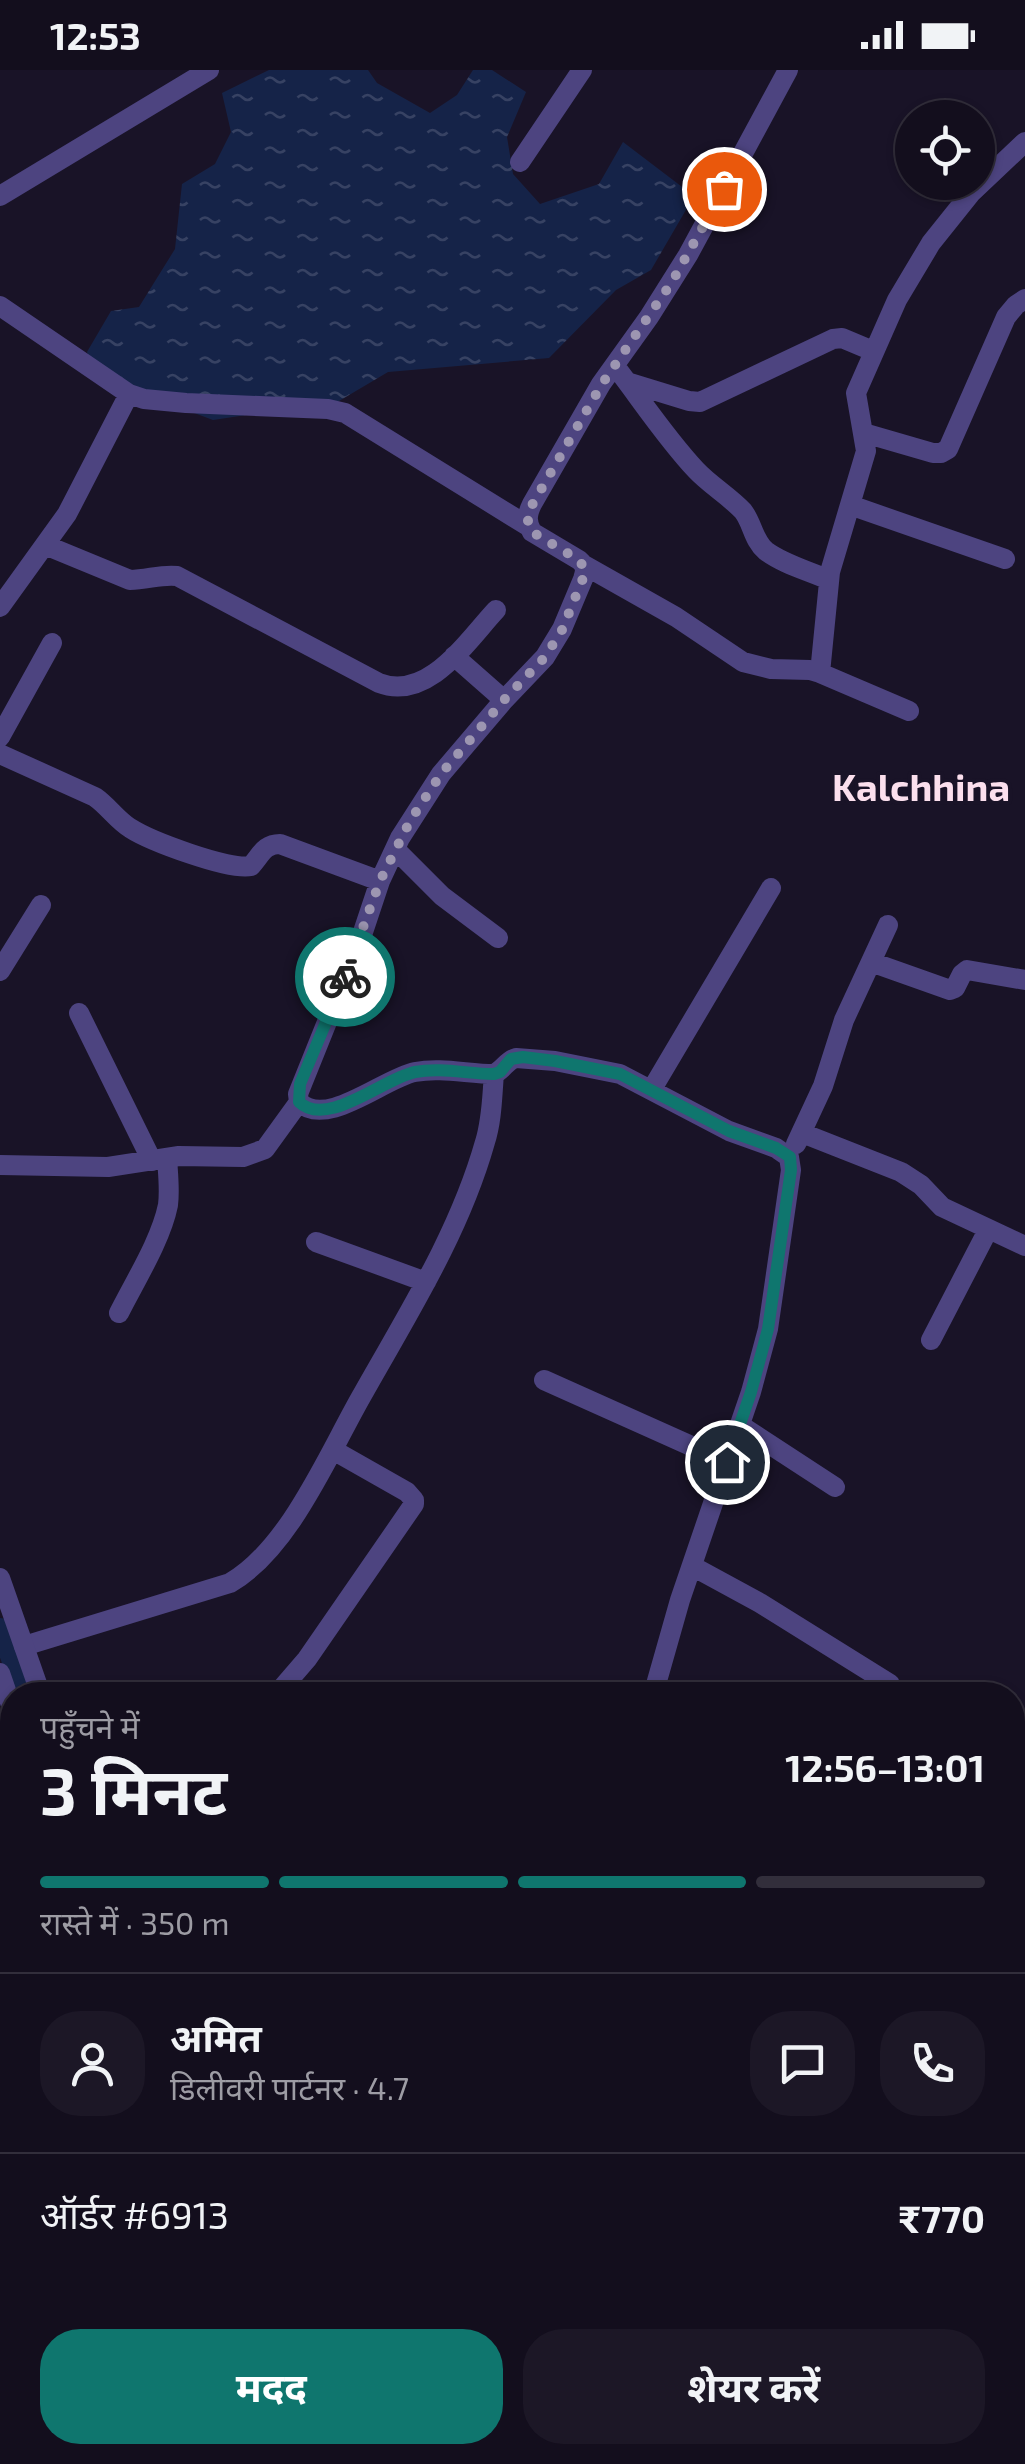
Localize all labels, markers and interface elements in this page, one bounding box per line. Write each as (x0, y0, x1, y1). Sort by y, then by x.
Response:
text: 12:53 (50, 12, 141, 58)
map controls (895, 100, 995, 200)
button: locate (895, 100, 995, 200)
pin (682, 147, 767, 232)
icon: bag (697, 162, 752, 217)
district label: Kalchhina (832, 763, 1010, 809)
courier (295, 927, 395, 1027)
icon: bike (318, 950, 373, 1005)
pin (685, 1420, 770, 1505)
icon: home (700, 1435, 755, 1490)
text: पहुँचने में (40, 1707, 140, 1745)
text: 12:56–13:01 (785, 1744, 985, 1790)
text: 3 मिनट (40, 1750, 227, 1828)
text: रास्ते में · 350 m (40, 1903, 230, 1941)
button: person (40, 2011, 145, 2116)
button: chat (750, 2011, 855, 2116)
button: phone (880, 2011, 985, 2116)
text: अमित (170, 2014, 262, 2060)
text: डिलीवरी पार्टनर · 4.7 (170, 2068, 409, 2106)
text: ऑर्डर #6913 (40, 2191, 229, 2237)
text: ₹770 (898, 2195, 985, 2241)
button: मदद (40, 2329, 503, 2444)
button: शेयर करें (523, 2329, 985, 2444)

